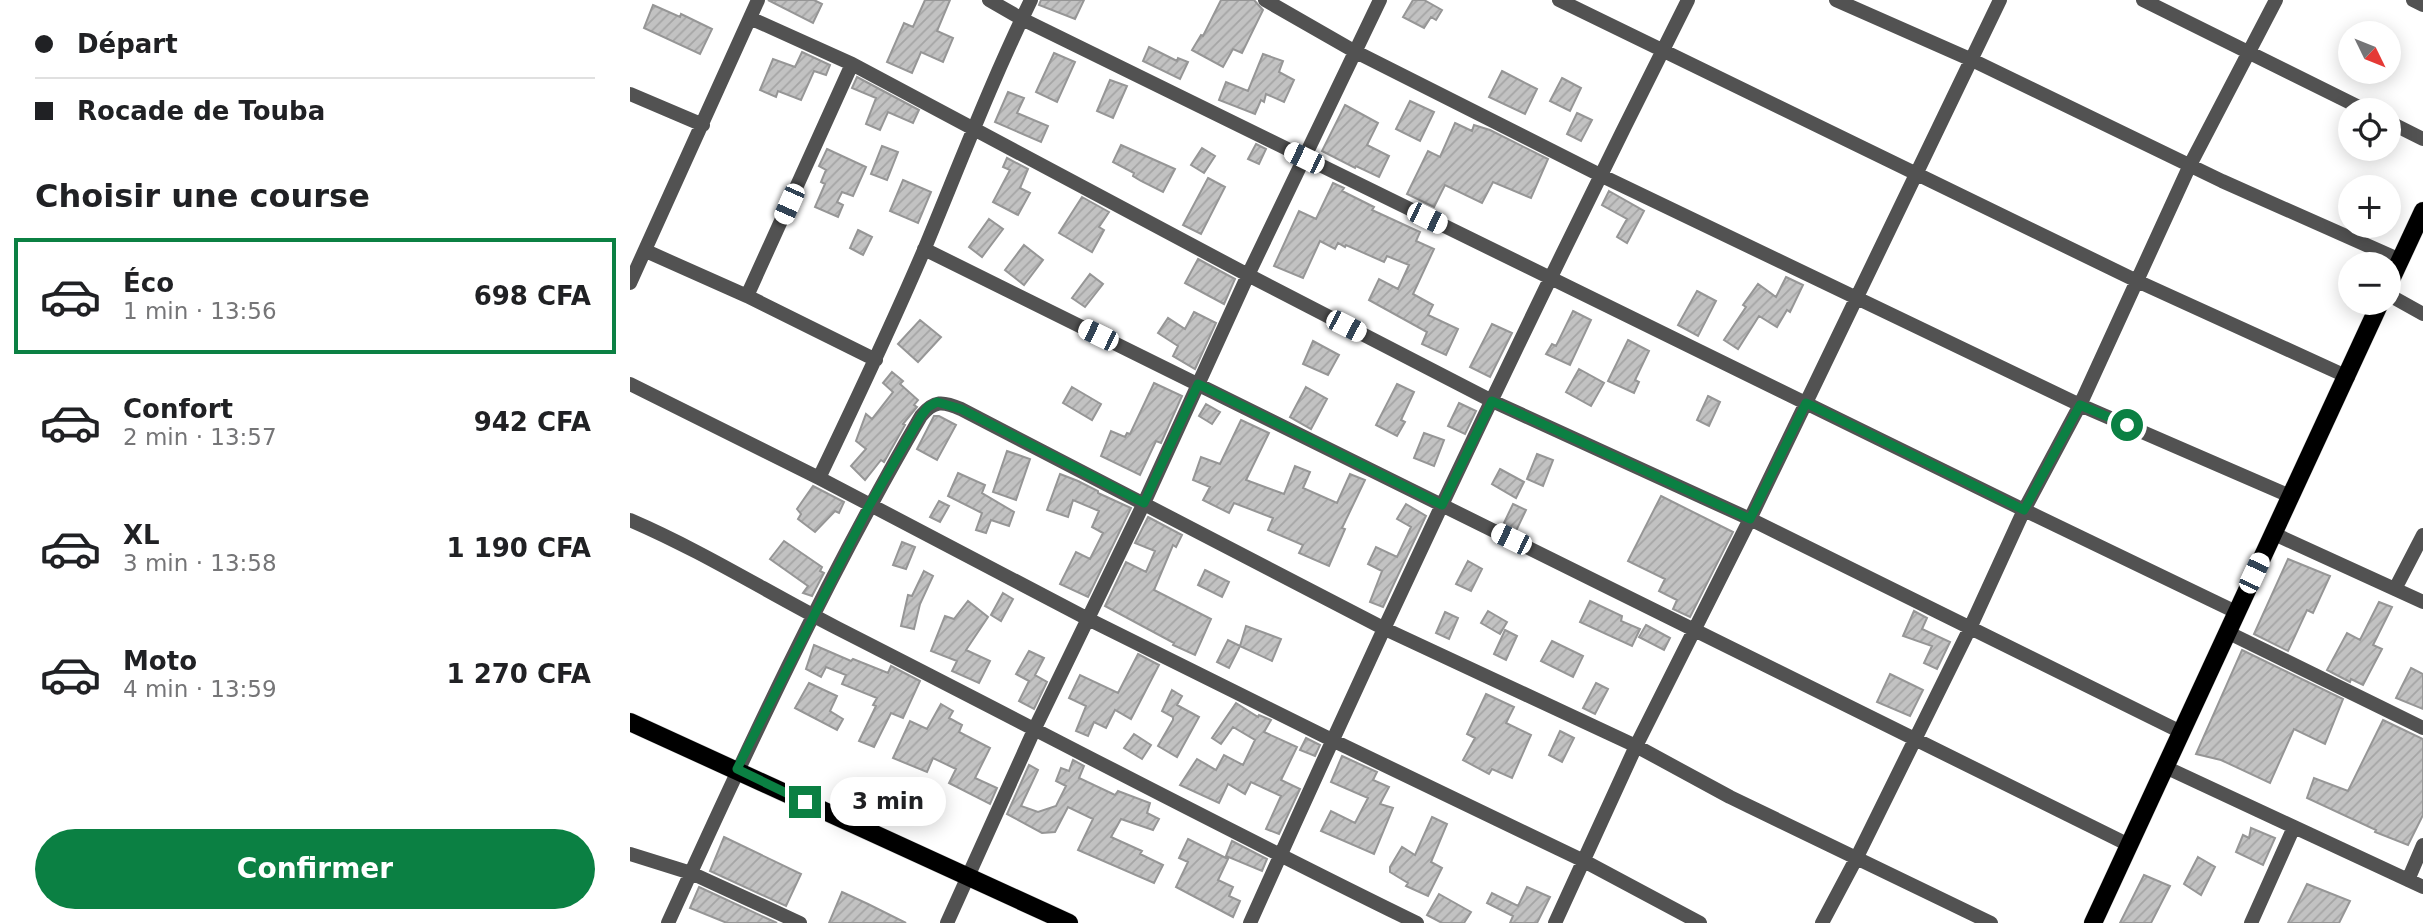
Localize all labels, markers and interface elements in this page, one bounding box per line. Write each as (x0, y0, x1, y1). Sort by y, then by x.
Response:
north arrow (2338, 21, 2401, 84)
map controls (2338, 21, 2401, 315)
text: Départ (77, 29, 178, 59)
text: Rocade de Touba (77, 96, 325, 126)
button: locate (2338, 98, 2401, 161)
car (1281, 139, 1328, 177)
button: + (2338, 175, 2401, 238)
text: Choisir une course (35, 177, 370, 215)
car (771, 181, 808, 227)
car (1404, 199, 1451, 237)
button: − (2338, 252, 2401, 315)
icon: car (39, 265, 102, 328)
text: Éco (123, 268, 174, 298)
text: 698 CFA (474, 281, 591, 311)
text: 1 min · 13:56 (123, 298, 277, 324)
car (1323, 307, 1370, 345)
car (1075, 316, 1122, 354)
icon: car (39, 391, 102, 454)
text: Confort (123, 394, 233, 424)
text: 942 CFA (474, 407, 591, 437)
route start (2111, 409, 2143, 441)
text: 2 min · 13:57 (123, 424, 277, 450)
icon: car (39, 517, 102, 580)
text: XL (123, 520, 160, 550)
car (1488, 520, 1535, 558)
text: 1 190 CFA (447, 533, 591, 563)
text: 3 min · 13:58 (123, 550, 277, 576)
car (2236, 550, 2273, 596)
icon: car (39, 643, 102, 706)
text: Moto (123, 646, 197, 676)
text: 1 270 CFA (447, 659, 591, 689)
text: 4 min · 13:59 (123, 676, 277, 702)
callout: 3 min (830, 778, 945, 826)
route end (789, 786, 821, 818)
text: 3 min (852, 788, 924, 814)
button: Confirmer (35, 829, 595, 909)

